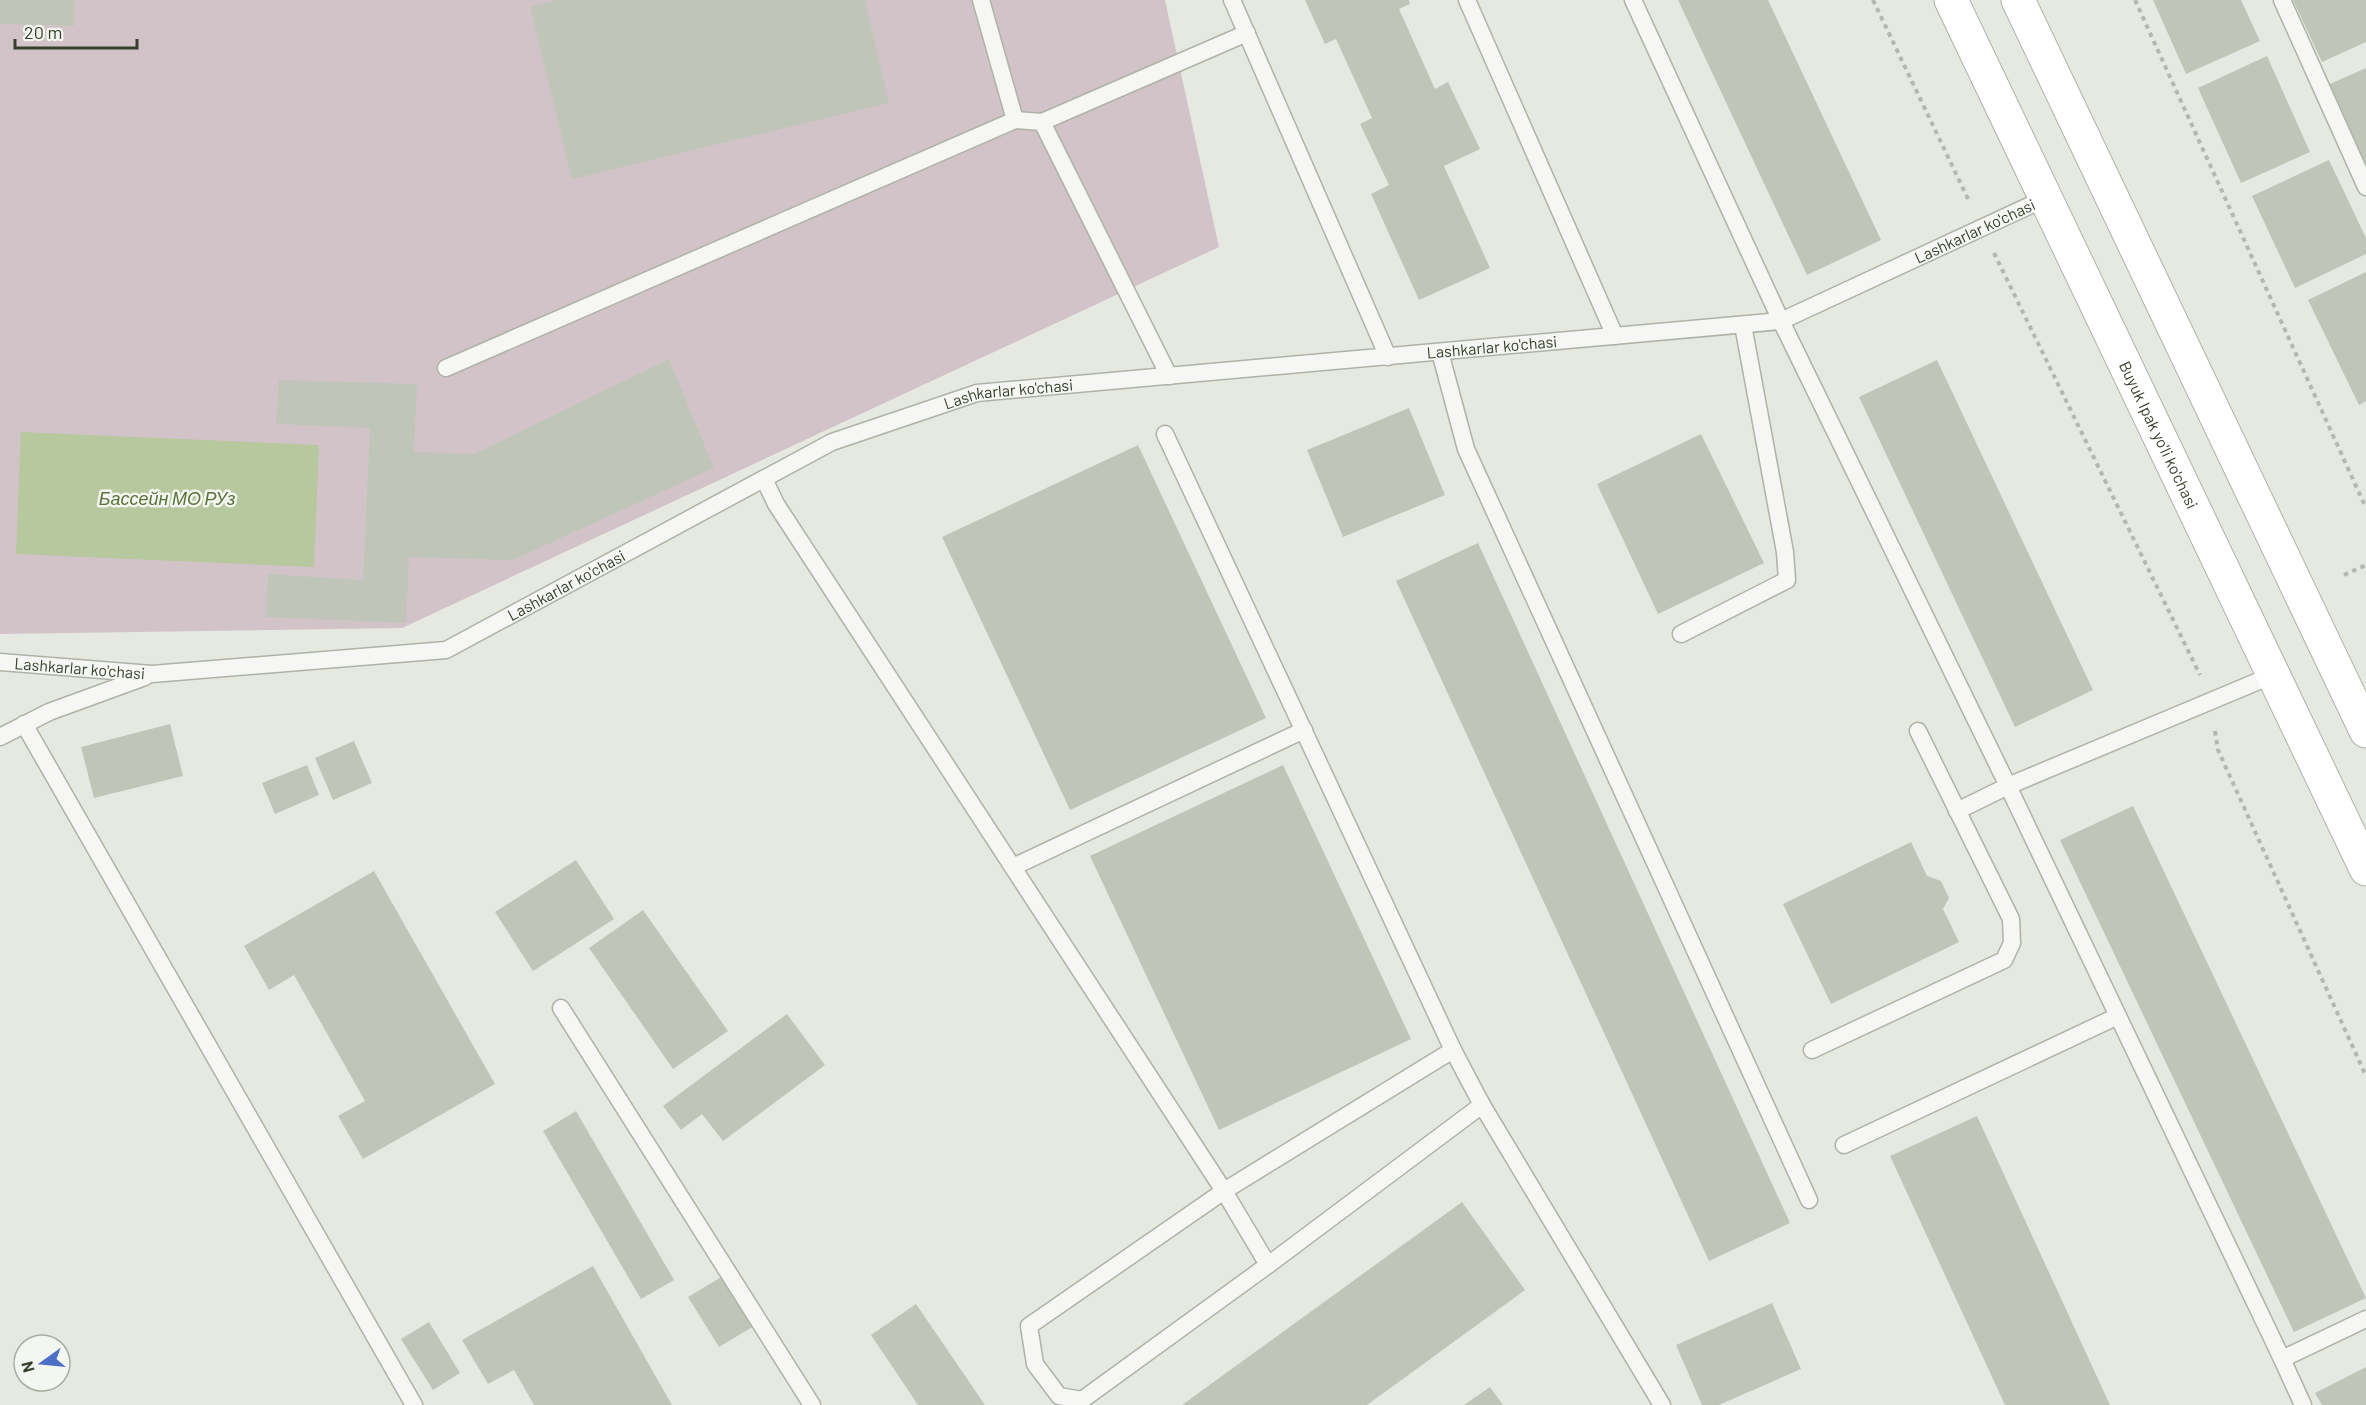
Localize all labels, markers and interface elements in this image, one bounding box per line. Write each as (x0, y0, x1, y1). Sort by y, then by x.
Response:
scale bar (15, 12, 136, 50)
text: 20 m (24, 21, 62, 43)
street label: Lashkarlar ko'chasi (1911, 194, 2038, 267)
street label: Lashkarlar ko'chasi (1426, 331, 1558, 362)
street label: Buyuk Ipak yo'li ko'chasi (2116, 358, 2202, 512)
street label: Lashkarlar ko'chasi (941, 374, 1074, 413)
water label: Бассейн МО РУз (99, 487, 235, 509)
street label: Lashkarlar ko'chasi (504, 545, 628, 624)
street label: Lashkarlar ko'chasi (14, 653, 146, 682)
north arrow (12, 1333, 72, 1393)
text: N (16, 1359, 38, 1375)

